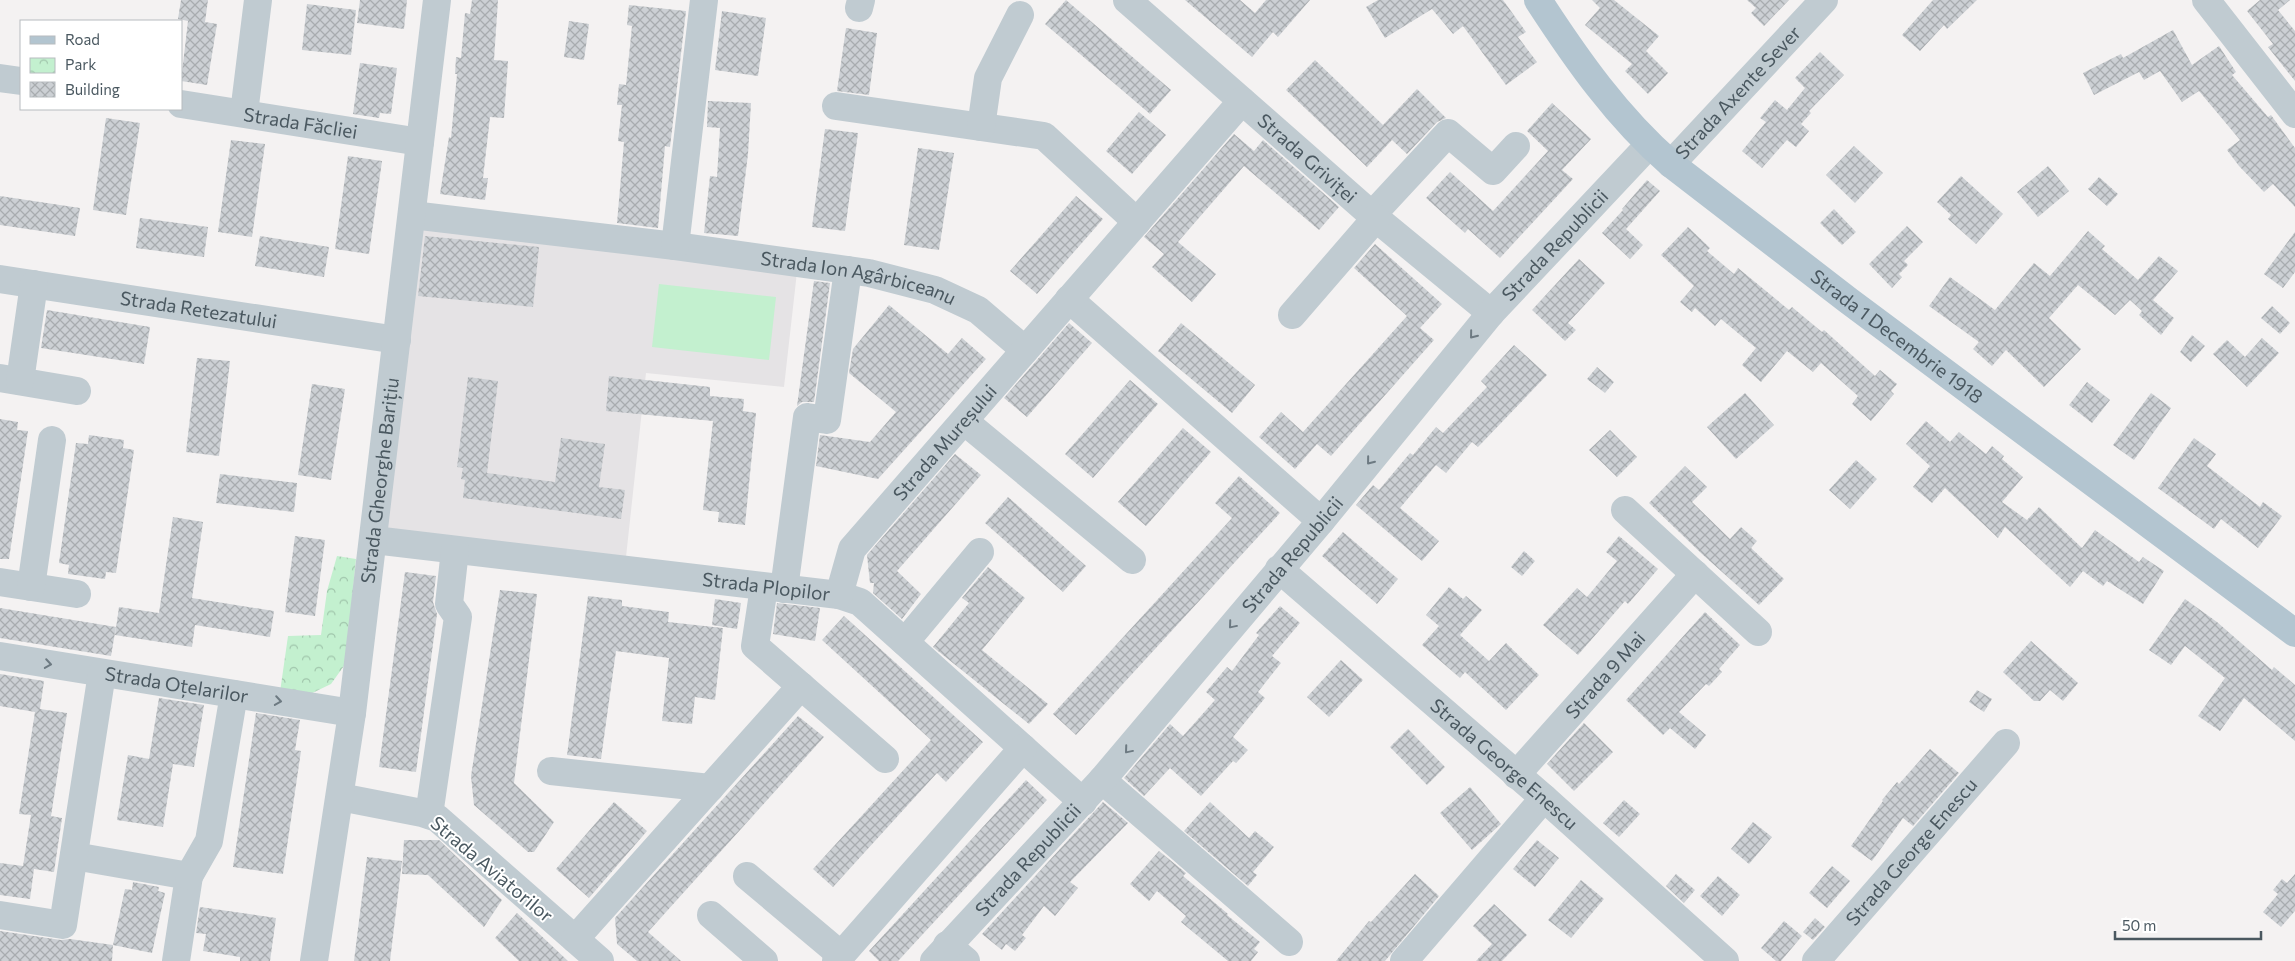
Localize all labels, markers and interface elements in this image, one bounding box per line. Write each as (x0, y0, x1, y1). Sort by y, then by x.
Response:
legend (20, 20, 182, 110)
street label: Strada Axente Sever (1670, 20, 1805, 163)
text: Road (65, 30, 100, 48)
text: Park (65, 55, 96, 73)
text: Building (65, 80, 120, 98)
street label: Strada Făcliei (242, 102, 359, 143)
street label: Strada Griviței (1253, 108, 1362, 208)
street label: Strada Republicii (1497, 184, 1613, 305)
street label: Strada Ion Agârbiceanu (759, 246, 960, 309)
street label: Strada 1 Decembrie 1918 (1807, 264, 1988, 408)
street label: Strada Retezatului (119, 286, 279, 332)
one-way arrow (1471, 329, 1479, 338)
street label: Strada Gheorghe Barițiu (356, 376, 403, 585)
street label: Strada Mureșului (888, 379, 1001, 505)
one-way arrow (1368, 455, 1376, 464)
street label: Strada Republicii (1237, 491, 1347, 617)
street label: Strada Plopilor (701, 567, 832, 605)
one-way arrow (1229, 620, 1238, 629)
street label: Strada 9 Mai (1560, 626, 1649, 723)
one-way arrow (44, 659, 53, 669)
street label: Strada Oțelarilor (103, 661, 251, 707)
street label: Strada George Enescu (1426, 693, 1583, 834)
one-way arrow (274, 695, 282, 706)
one-way arrow (1125, 744, 1133, 753)
street label: Strada George Enescu (1840, 773, 1981, 930)
street label: Strada Republicii (970, 799, 1085, 920)
street label: Strada Aviatorilor (426, 811, 559, 927)
scale bar (2115, 908, 2261, 940)
text: 50 m (2122, 916, 2156, 934)

